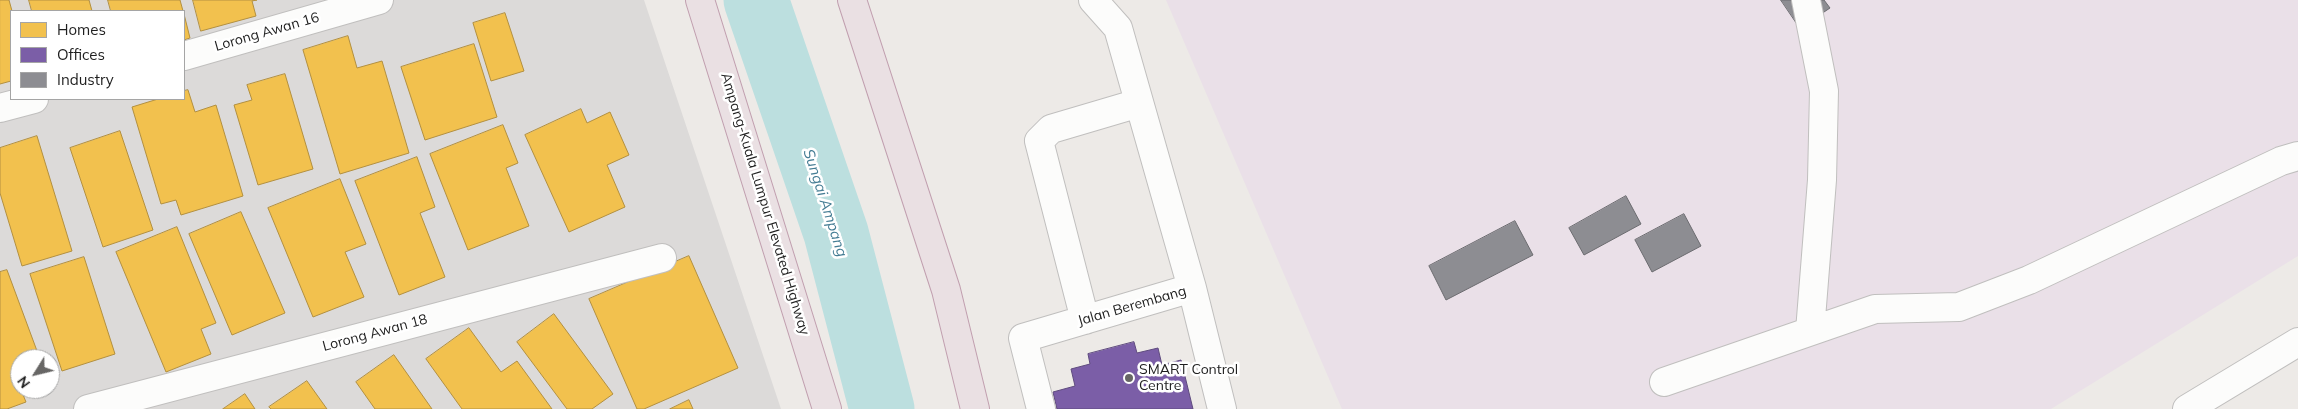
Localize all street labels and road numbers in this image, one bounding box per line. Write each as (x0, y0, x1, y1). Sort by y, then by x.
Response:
street label: Lorong Awan 16 (213, 9, 321, 55)
street label: Ampang-Kuala Lumpur Elevated Highway (717, 71, 813, 337)
street label: Jalan Berembang (1076, 282, 1188, 330)
street label: Lorong Awan 18 (321, 311, 429, 355)

